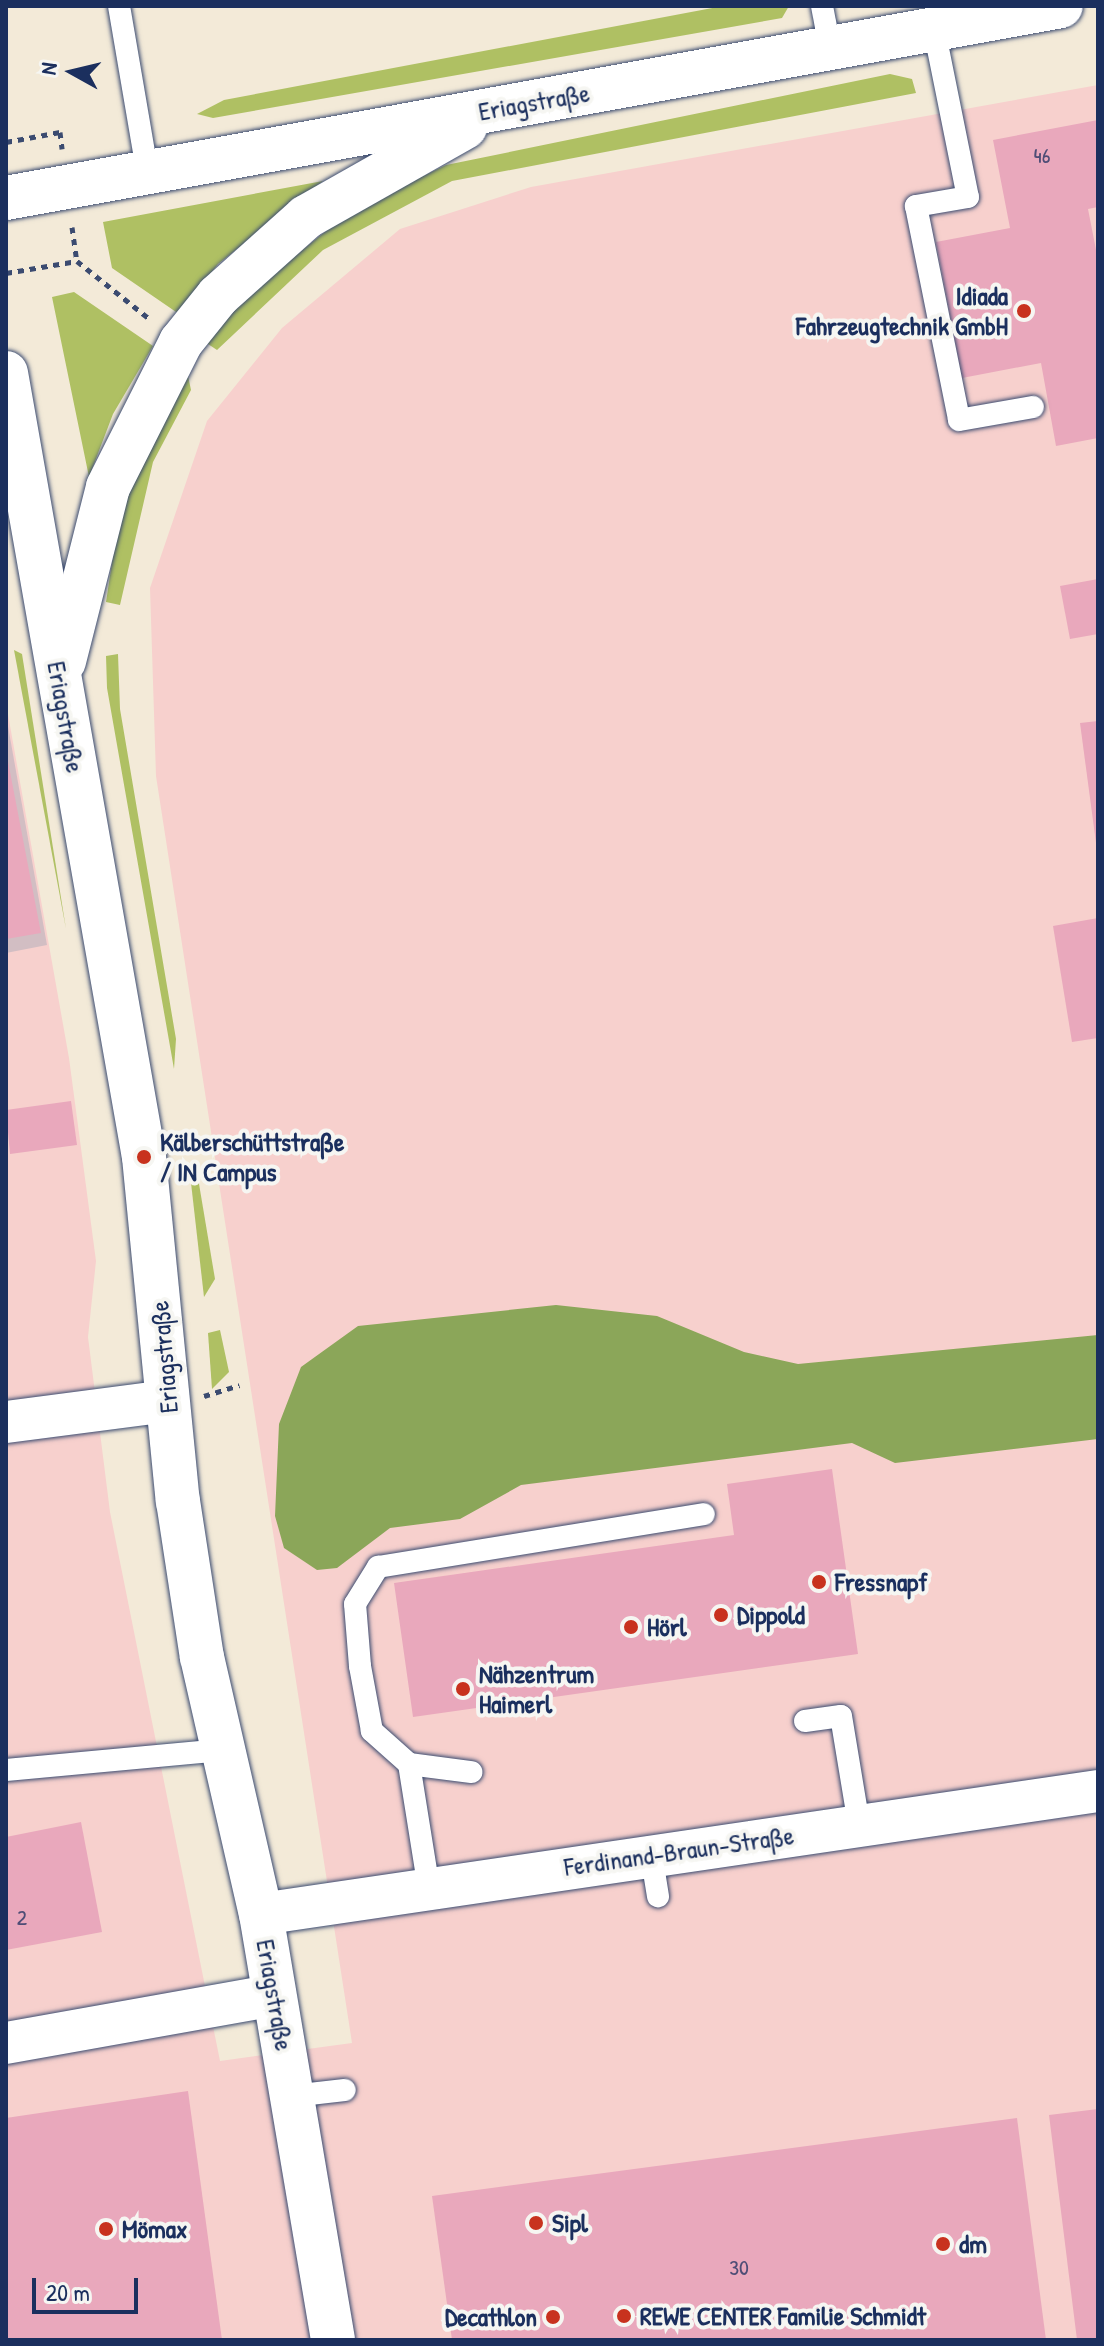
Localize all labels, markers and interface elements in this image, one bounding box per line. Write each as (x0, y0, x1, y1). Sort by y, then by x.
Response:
north arrow (32, 32, 112, 112)
text: N (33, 61, 64, 77)
street label: Eriagstraße (476, 77, 592, 127)
house number: 46 (1033, 143, 1051, 169)
place label: Idiada Fahrzeugtechnik GmbH (796, 280, 1008, 342)
marker: Idiada Fahrzeugtechnik GmbH (1015, 302, 1033, 320)
street label: Eriagstraße (41, 659, 91, 775)
place label: Kälberschüttstraße / IN Campus (160, 1126, 344, 1188)
marker: Kälberschüttstraße / IN Campus (135, 1148, 153, 1166)
street label: Eriagstraße (144, 1300, 184, 1414)
place label: Fressnapf (835, 1566, 928, 1598)
marker: Fressnapf (810, 1573, 828, 1591)
place label: Dippold (737, 1599, 805, 1631)
marker: Dippold (712, 1606, 730, 1624)
place label: Hörl (647, 1611, 687, 1643)
marker: Hörl (622, 1618, 640, 1636)
place label: Nähzentrum Haimerl (479, 1658, 594, 1720)
marker: Nähzentrum Haimerl (454, 1680, 472, 1698)
street label: Ferdinand-Braun-Straße (562, 1819, 796, 1883)
house number: 2 (17, 1905, 27, 1931)
street label: Eriagstraße (250, 1937, 300, 2053)
place label: Sipl (552, 2207, 588, 2239)
place label: Mömax (122, 2213, 187, 2245)
marker: Sipl (527, 2214, 545, 2232)
marker: Mömax (97, 2220, 115, 2238)
place label: dm (959, 2228, 987, 2260)
marker: dm (934, 2235, 952, 2253)
house number: 30 (729, 2255, 749, 2281)
scale bar (36, 2262, 142, 2312)
text: 20 m (46, 2276, 90, 2308)
place label: REWE CENTER Familie Schmidt (640, 2300, 926, 2332)
place label: Decathlon (445, 2301, 537, 2333)
marker: REWE CENTER Familie Schmidt (615, 2307, 633, 2325)
marker: Decathlon (544, 2308, 562, 2326)

